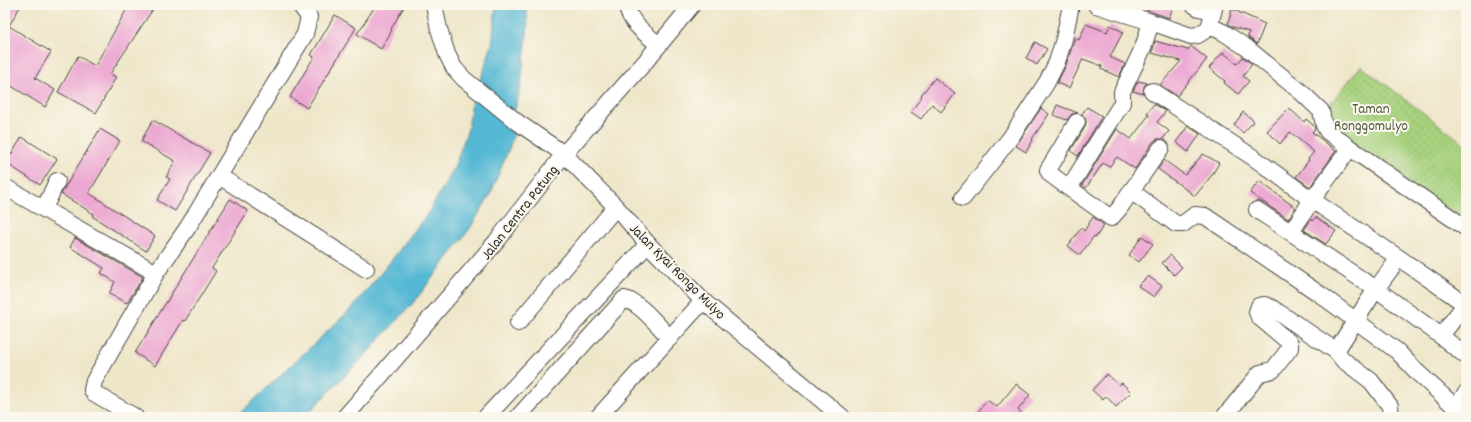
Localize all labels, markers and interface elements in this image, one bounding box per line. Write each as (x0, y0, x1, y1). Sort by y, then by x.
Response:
park label: Taman Ronggomulyo (1334, 99, 1408, 138)
street label: Jalan Centra Patung (476, 161, 565, 265)
street label: Jalan Kyai Rongo Mulyo (623, 219, 730, 326)

